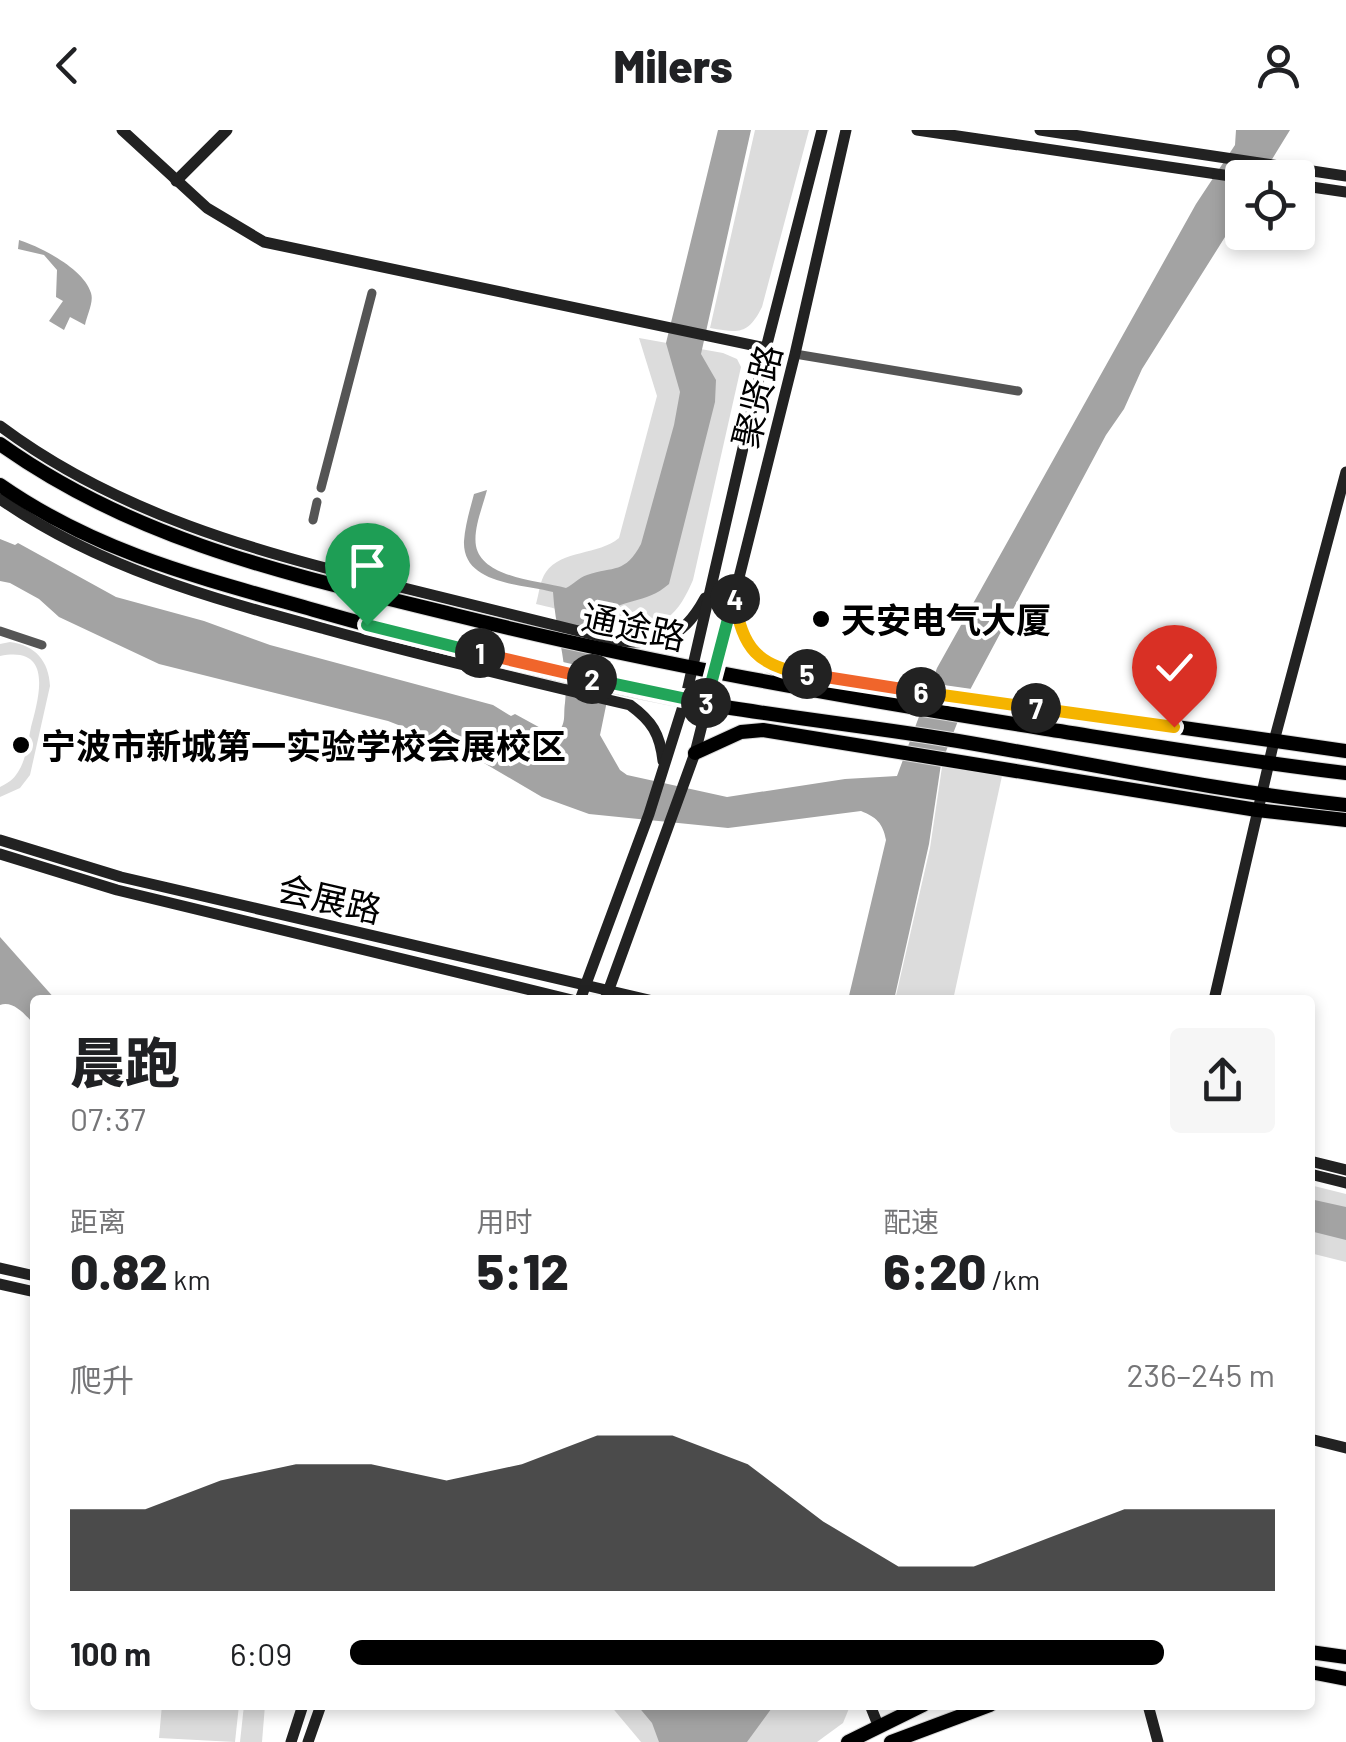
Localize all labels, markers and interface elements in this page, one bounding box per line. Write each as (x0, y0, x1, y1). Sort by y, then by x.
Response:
icon: back (40, 38, 95, 93)
text: Milers (613, 38, 733, 92)
icon: person (1251, 38, 1306, 93)
map controls (1225, 160, 1315, 250)
button: locate (1225, 160, 1315, 250)
street label: 聚贤路 (723, 340, 789, 452)
pin (325, 523, 410, 626)
icon: arrive (340, 538, 395, 593)
pin: 4 (710, 574, 760, 624)
text: 4 (727, 582, 743, 616)
street label: 通途路 (578, 595, 690, 657)
place label: 天安电气大厦 (841, 598, 1051, 640)
marker: 天安电气大厦 (810, 608, 832, 630)
pin (1132, 625, 1217, 728)
pin: 1 (455, 628, 505, 678)
text: 1 (475, 636, 485, 670)
icon: check (1147, 640, 1202, 695)
pin: 5 (782, 649, 832, 699)
pin: 2 (567, 654, 617, 704)
text: 5 (799, 657, 815, 691)
text: 2 (584, 662, 600, 696)
pin: 6 (896, 667, 946, 717)
text: 6 (913, 675, 929, 709)
pin: 3 (681, 678, 731, 728)
pin: 7 (1011, 683, 1061, 733)
text: 3 (698, 686, 714, 720)
text: 7 (1029, 691, 1043, 725)
place label: 宁波市新城第一实验学校会展校区 (41, 724, 566, 766)
marker: 宁波市新城第一实验学校会展校区 (10, 734, 32, 756)
street label: 会展路 (274, 866, 386, 930)
text: 晨跑 (70, 1028, 180, 1094)
button: share (1170, 1028, 1275, 1133)
text: 07:37 (70, 1099, 146, 1137)
text: 距离 (70, 1204, 126, 1238)
text: 用时 (477, 1204, 533, 1238)
text: 配速 (883, 1204, 939, 1238)
text: 0.82 (70, 1240, 168, 1300)
text: 5:12 (477, 1240, 569, 1300)
text: 6:20 (883, 1240, 986, 1300)
text: km (168, 1262, 211, 1296)
text: /km (986, 1262, 1040, 1296)
text: 236–245 m (1127, 1355, 1275, 1393)
text: 爬升 (70, 1360, 134, 1398)
text: 100 m (70, 1634, 151, 1672)
text: 6:09 (230, 1634, 292, 1672)

